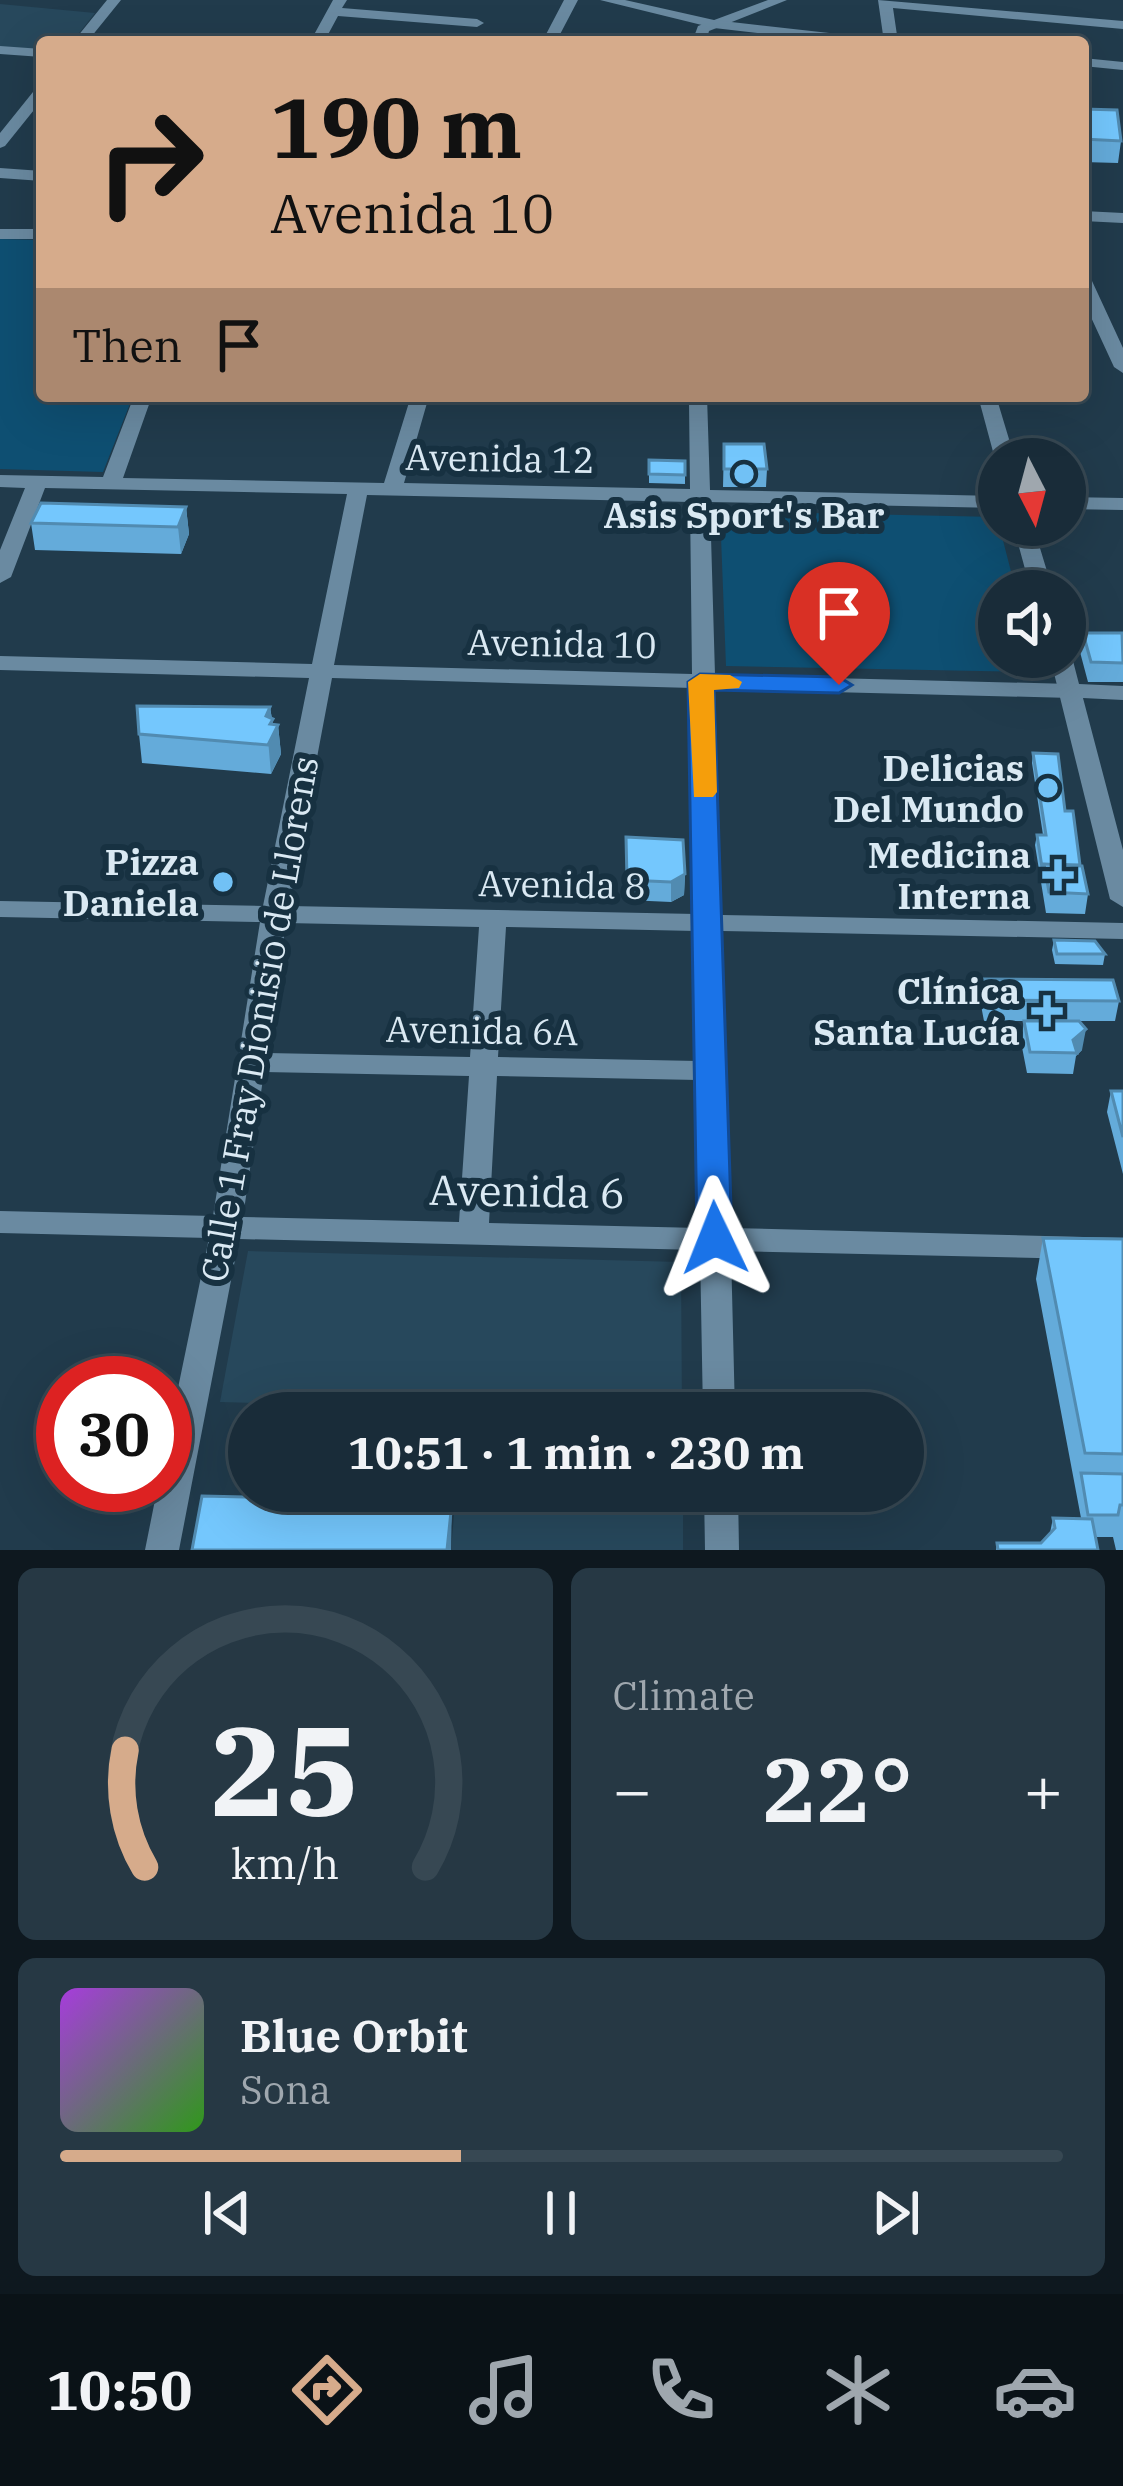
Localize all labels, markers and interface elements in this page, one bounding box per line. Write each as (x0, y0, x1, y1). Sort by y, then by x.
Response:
text: 190 m (270, 72, 522, 181)
icon: right (72, 84, 228, 240)
text: Avenida 10 (270, 178, 554, 248)
icon: arrive (206, 312, 272, 378)
text: Then (72, 316, 182, 374)
street label: Avenida 12 (405, 433, 595, 483)
north arrow (978, 438, 1086, 546)
map controls (978, 438, 1086, 678)
marker: Asis Sport's Bar (731, 461, 757, 487)
place label: Asis Sport's Bar (604, 491, 885, 538)
pin (788, 562, 890, 685)
button: sound (978, 570, 1086, 678)
icon: arrive (806, 580, 872, 646)
street label: Avenida 10 (467, 618, 657, 668)
place label: Delicias Del Mundo (833, 744, 1024, 832)
street label: Calle 1 Fray Dionisio de Llorens (190, 752, 328, 1286)
marker: Delicias Del Mundo (1035, 775, 1061, 801)
place label: Medicina Interna (868, 831, 1031, 919)
place label: Pizza Daniela (63, 838, 199, 926)
street label: Avenida 8 (478, 859, 646, 909)
marker: Medicina Interna (1042, 859, 1074, 891)
marker: Pizza Daniela (210, 869, 236, 895)
place label: Clínica Santa Lucía (813, 967, 1020, 1055)
marker: Clínica Santa Lucía (1031, 995, 1063, 1027)
street label: Avenida 6A (385, 1005, 579, 1055)
street label: Avenida 6 (429, 1162, 625, 1220)
position arrow (652, 1175, 778, 1301)
speed limit sign: 30 (36, 1356, 192, 1512)
text: 10:51 · 1 min · 230 m (348, 1423, 804, 1481)
text: Climate (613, 1670, 755, 1721)
text: 25 (210, 1688, 360, 1850)
text: 22° (763, 1730, 913, 1847)
text: − (613, 1746, 652, 1832)
text: + (1023, 1746, 1063, 1832)
text: km/h (231, 1835, 339, 1891)
text: Blue Orbit (240, 2006, 468, 2064)
text: Sona (240, 2064, 331, 2115)
icon: previous (194, 2180, 260, 2246)
icon: pause (528, 2180, 594, 2246)
icon: next (863, 2180, 929, 2246)
icon: directions (285, 2348, 369, 2432)
icon: music (462, 2348, 546, 2432)
icon: phone (639, 2348, 723, 2432)
icon: climate (816, 2348, 900, 2432)
icon: car (993, 2348, 1077, 2432)
text: 10:50 (46, 2355, 192, 2425)

